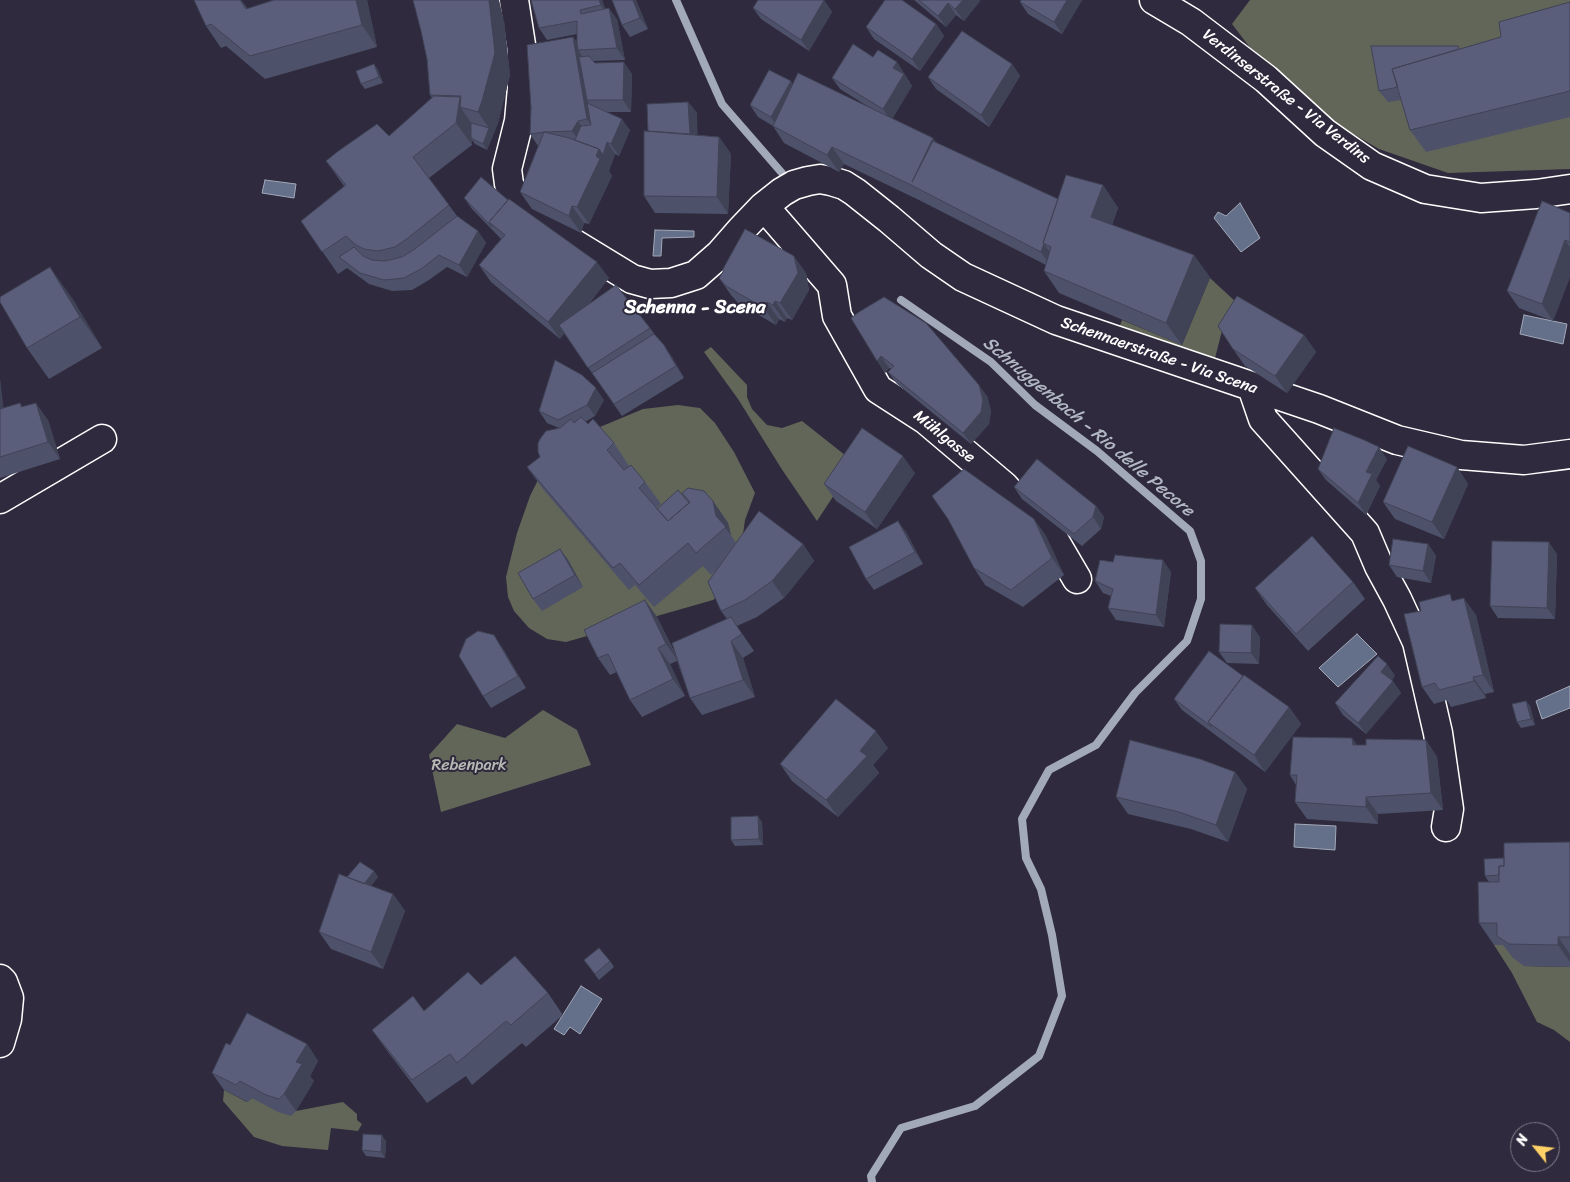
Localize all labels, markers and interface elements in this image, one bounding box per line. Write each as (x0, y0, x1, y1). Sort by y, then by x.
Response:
street label: Verdinserstraße - Via Verdins (1198, 26, 1374, 168)
district label: Schenna - Scena (625, 297, 765, 319)
street label: Schennaerstraße - Via Scena (1058, 313, 1260, 399)
water label: Schnuggenbach - Rio delle Pecore (978, 332, 1198, 522)
street label: Mühlgasse (909, 406, 979, 468)
park label: Rebenpark (431, 756, 507, 776)
north arrow (1510, 1122, 1560, 1172)
text: N (1509, 1130, 1536, 1150)

